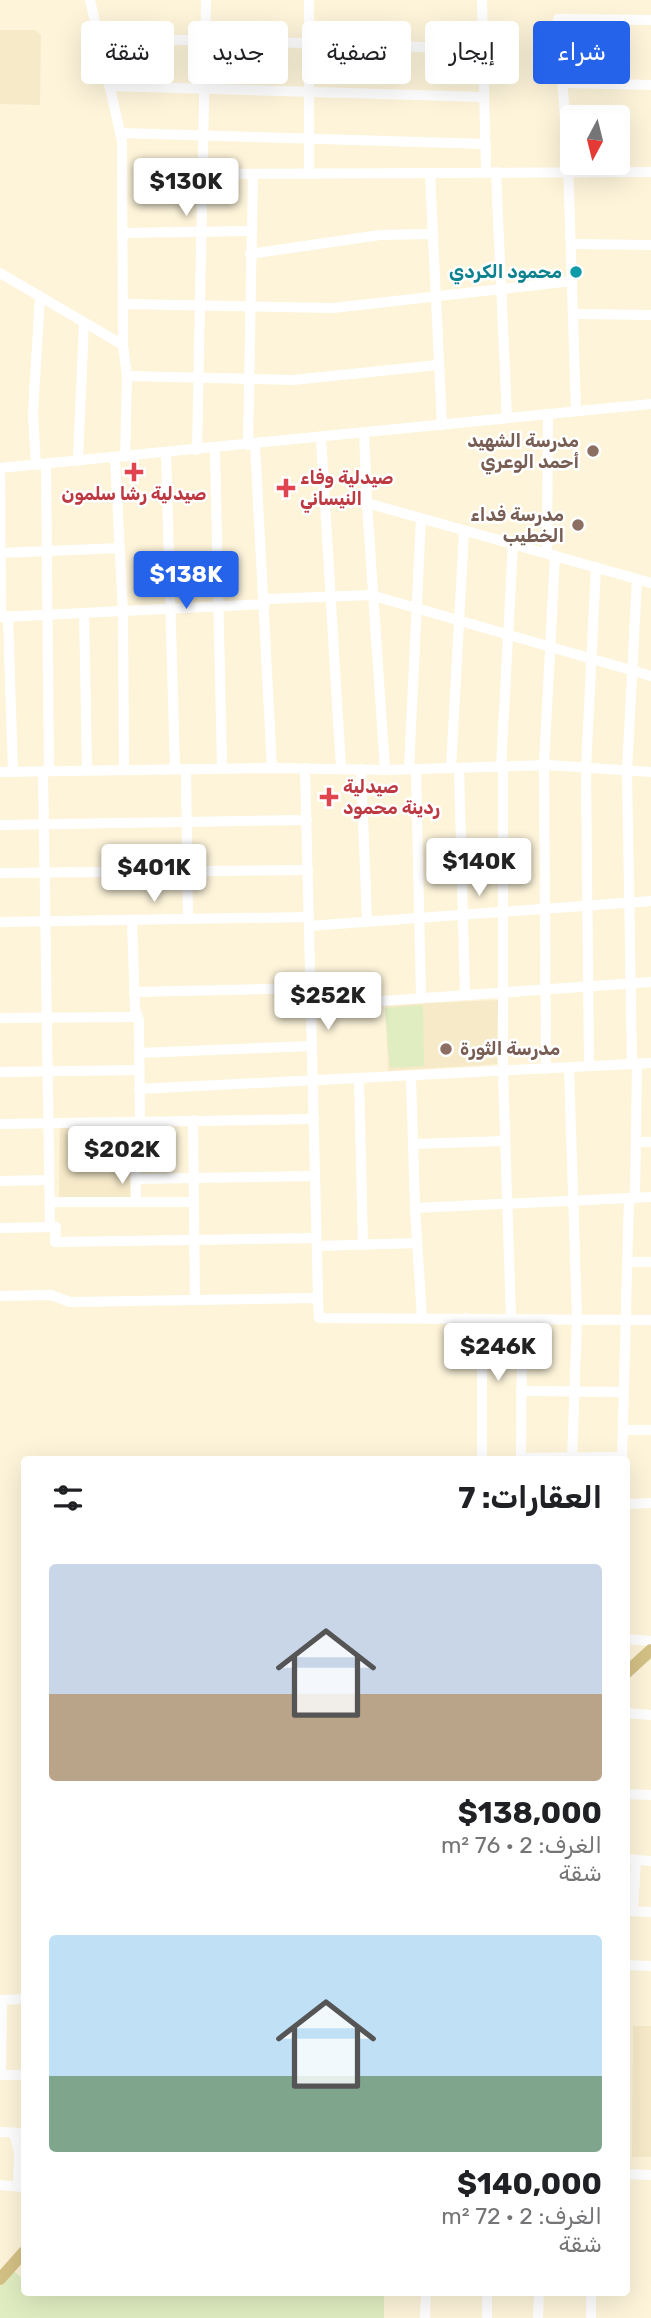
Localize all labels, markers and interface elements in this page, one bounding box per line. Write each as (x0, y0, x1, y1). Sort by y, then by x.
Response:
chip: شقة (81, 21, 174, 84)
chip: جديد (188, 21, 288, 84)
chip: تصفية (302, 21, 411, 84)
chip: إيجار (425, 21, 519, 84)
chip: شراء (533, 21, 630, 84)
north arrow (560, 105, 630, 175)
map controls (560, 105, 630, 175)
pin: $130K (137, 158, 235, 218)
text: $130K (150, 167, 222, 195)
place label: محمود الكردي (449, 261, 562, 285)
marker: محمود الكردي (568, 264, 584, 280)
place label: مدرسة الشهيد أحمد الوعري (467, 430, 579, 475)
marker: مدرسة الشهيد أحمد الوعري (585, 443, 601, 459)
marker: صيدلية رشا سلمون (126, 464, 142, 480)
place label: صيدلية وفاء النيساني (300, 467, 394, 513)
marker: صيدلية وفاء النيساني (278, 480, 294, 496)
place label: صيدلية رشا سلمون (62, 483, 206, 505)
place label: مدرسة فداء الخطيب (470, 504, 564, 547)
marker: مدرسة فداء الخطيب (570, 517, 586, 533)
pin: $138K (137, 552, 235, 611)
text: $138K (150, 560, 222, 588)
place label: صيدلية ردينة محمود (343, 776, 440, 819)
marker: صيدلية ردينة محمود (321, 789, 337, 805)
pin: $140K (430, 838, 528, 898)
pin: $401K (105, 844, 203, 904)
text: $140K (442, 847, 516, 875)
text: $401K (117, 853, 191, 881)
pin: $252K (279, 972, 377, 1032)
text: $252K (290, 981, 366, 1009)
place label: مدرسة الثورة (460, 1038, 560, 1060)
marker: مدرسة الثورة (438, 1041, 454, 1057)
pin: $202K (73, 1126, 171, 1186)
text: $202K (84, 1135, 160, 1163)
pin: $246K (449, 1324, 547, 1383)
text: $246K (460, 1332, 536, 1360)
icon: filters (49, 1479, 87, 1517)
text: العقارات: 7 (458, 1480, 602, 1516)
icon: home (263, 1610, 389, 1736)
text: $138,000 (458, 1795, 602, 1831)
text: الغرف: 2 · 76 m² (441, 1831, 602, 1859)
text: شقة (558, 1859, 602, 1887)
icon: home (263, 1981, 389, 2107)
text: $140,000 (457, 2166, 602, 2202)
text: الغرف: 2 · 72 m² (441, 2202, 602, 2230)
text: شقة (558, 2230, 602, 2258)

